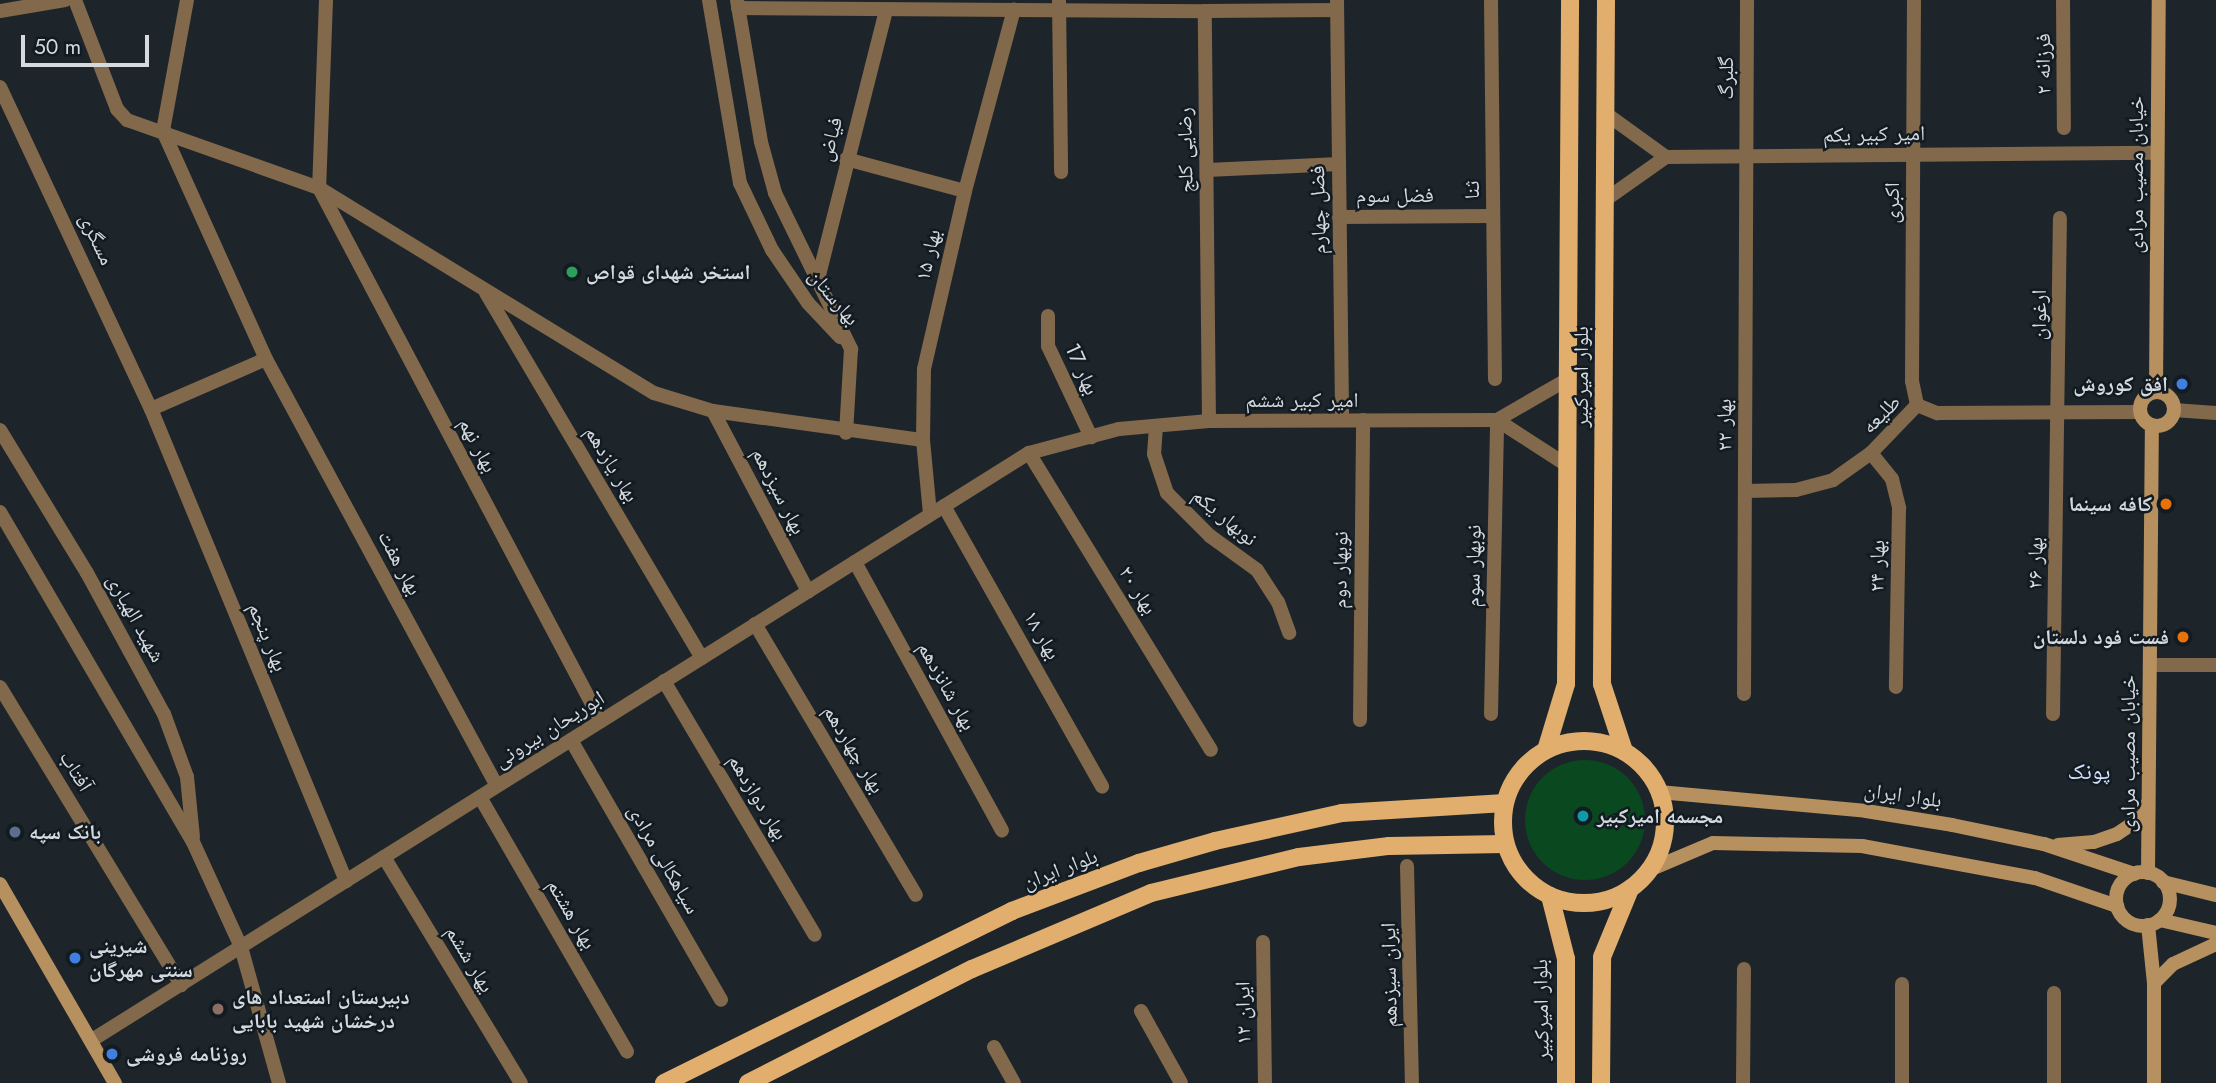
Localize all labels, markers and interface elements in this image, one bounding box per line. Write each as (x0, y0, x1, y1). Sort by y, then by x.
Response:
scale bar (24, 21, 152, 65)
text: 50 m (34, 32, 81, 62)
street label: فرزانه ۲ (2030, 33, 2056, 95)
street label: گلبرگ (1713, 56, 1739, 100)
street label: خیابان مصیب مرادی (2123, 96, 2149, 254)
street label: رضایی کلج (1172, 107, 1198, 193)
street label: فیاض (812, 114, 848, 164)
street label: امیر کبیر یکم (1823, 121, 1925, 147)
street label: فضل چهارم (1305, 165, 1331, 255)
street label: ثنا (1459, 180, 1485, 200)
street label: فضل سوم (1356, 182, 1434, 208)
street label: اکبری (1879, 182, 1905, 224)
street label: مسگری (74, 209, 120, 269)
street label: بهار ۱۵ (910, 227, 946, 283)
place label: استخر شهدای قواص (586, 259, 750, 285)
marker: استخر شهدای قواص (564, 264, 580, 280)
street label: بهارستان (803, 264, 865, 330)
street label: ارغوان (2026, 290, 2052, 340)
street label: بلوار امیرکبیر (1568, 326, 1594, 428)
street label: بهار 17 (1060, 339, 1104, 399)
place label: افق کوروش (2073, 371, 2168, 397)
marker: افق کوروش (2174, 376, 2190, 392)
street label: امیر کبیر ششم (1246, 387, 1358, 413)
street label: طلیعه (1856, 389, 1906, 439)
street label: بهار ۲۲ (1711, 399, 1737, 451)
street label: بهار نهم (453, 413, 503, 477)
street label: بهار یازدهم (579, 421, 645, 507)
street label: بهار سیزدهم (746, 443, 812, 539)
street label: نوبهار یکم (1187, 483, 1263, 551)
place label: کافه سینما (2068, 491, 2152, 517)
marker: کافه سینما (2158, 496, 2174, 512)
street label: نوبهار سوم (1460, 524, 1486, 608)
street label: بهار هفت (373, 526, 427, 600)
street label: نوبهار دوم (1327, 531, 1353, 609)
street label: بهار ۲۶ (2022, 537, 2048, 589)
street label: بهار ۲۴ (1864, 540, 1890, 592)
street label: بهار ۲۰ (1113, 561, 1163, 619)
street label: شهید الهیاری (101, 569, 171, 667)
street label: بهار پنجم (243, 599, 293, 675)
street label: بهار ۱۸ (1018, 606, 1066, 664)
place label: فست فود دلستان (2033, 624, 2169, 650)
marker: فست فود دلستان (2175, 629, 2191, 645)
street label: بهار شانزدهم (912, 637, 982, 735)
street label: خیابان مصیب مرادی (2115, 675, 2141, 833)
street label: ابوریحان بیرونی (489, 685, 609, 773)
street label: بهار چهاردهم (818, 700, 890, 798)
street label: آفتاب (54, 746, 98, 796)
street label: بهار دوازدهم (723, 750, 793, 844)
district label: پونک (2068, 757, 2110, 785)
street label: بلوار ایران (1863, 777, 1943, 813)
street label: سیاهکالی مرادی (623, 800, 705, 918)
place label: مجسمه امیرکبیر (1597, 803, 1723, 829)
marker: مجسمه امیرکبیر (1575, 808, 1591, 824)
place label: بانک سپه (29, 819, 101, 845)
marker: بانک سپه (7, 824, 23, 840)
street label: بلوار ایران (1019, 843, 1101, 895)
street label: بهار هشتم (542, 874, 602, 954)
street label: یهار ششم (440, 921, 500, 997)
street label: ایران سیزدهم (1375, 922, 1403, 1028)
place label: شیرینی سنتی مهرگان (89, 933, 193, 983)
marker: شیرینی سنتی مهرگان (67, 950, 83, 966)
street label: بلوار امیرکبیر (1528, 959, 1554, 1061)
street label: ایران ۱۲ (1230, 981, 1256, 1045)
place label: دبیرستان استعداد های درخشان شهید بابایی (232, 984, 410, 1034)
marker: دبیرستان استعداد های درخشان شهید بابایی (210, 1001, 226, 1017)
place label: روزنامه فروشی (126, 1041, 247, 1067)
marker: روزنامه فروشی (104, 1046, 120, 1062)

